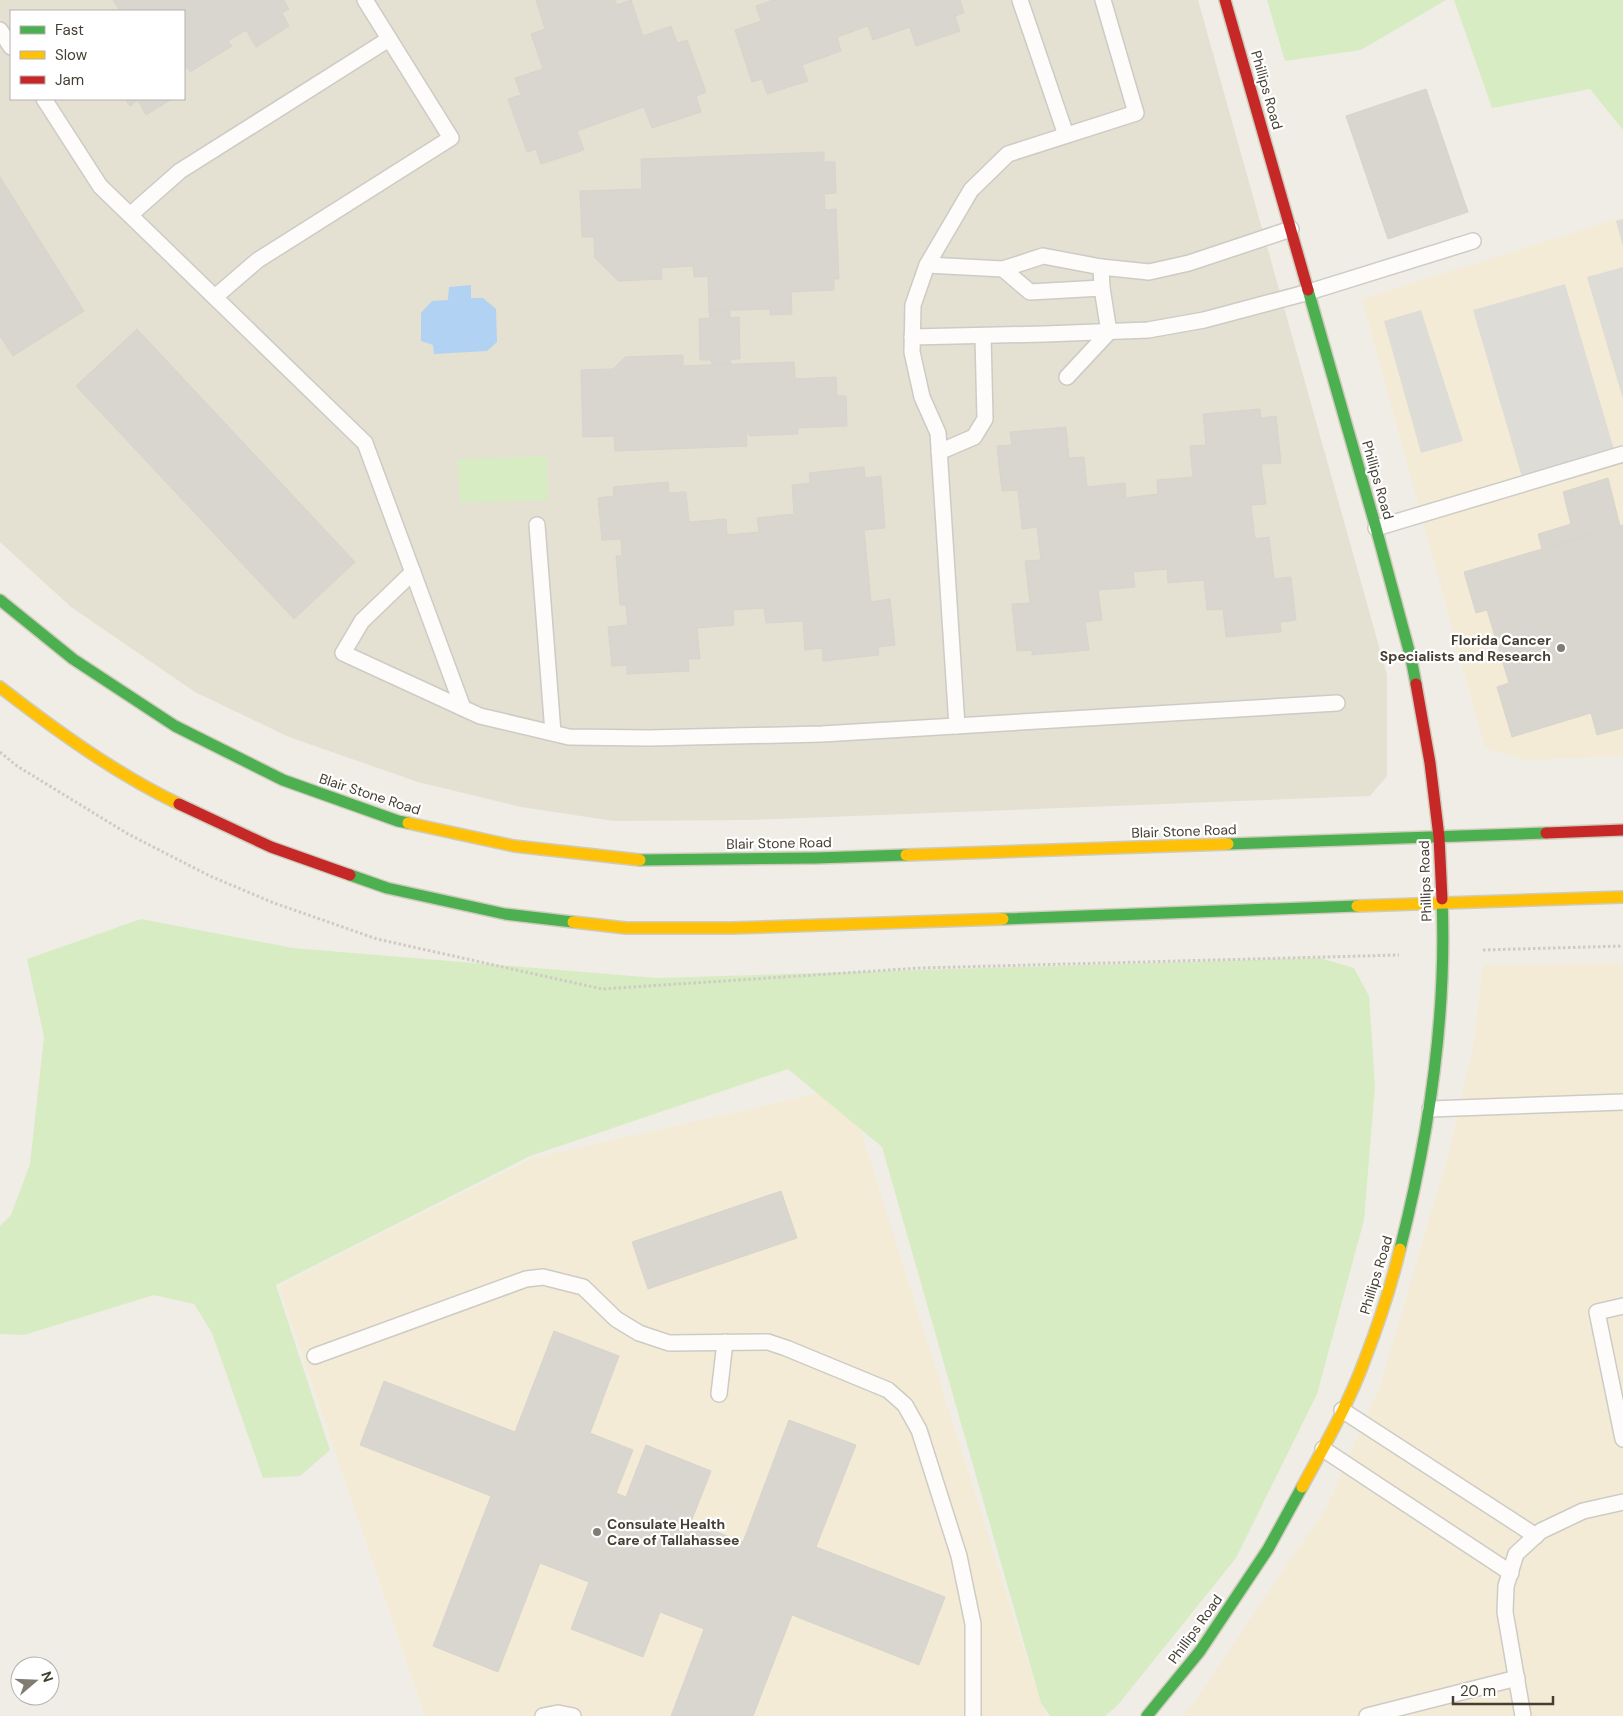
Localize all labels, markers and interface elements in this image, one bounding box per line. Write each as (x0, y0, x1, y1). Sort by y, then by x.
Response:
legend (10, 10, 185, 100)
text: Fast (55, 20, 84, 40)
text: Slow (55, 45, 88, 65)
street label: Phillips Road (1247, 48, 1287, 132)
text: Jam (55, 70, 84, 90)
street label: Phillips Road (1358, 438, 1398, 522)
place label: Florida Cancer Specialists and Research (1380, 631, 1551, 665)
marker: Florida Cancer Specialists and Research (1555, 642, 1567, 654)
street label: Blair Stone Road (317, 769, 423, 819)
street label: Blair Stone Road (1131, 820, 1237, 842)
street label: Blair Stone Road (726, 833, 832, 853)
street label: Phillips Road (1415, 840, 1435, 922)
street label: Phillips Road (1356, 1234, 1396, 1316)
place label: Consulate Health Care of Tallahassee (607, 1515, 740, 1549)
marker: Consulate Health Care of Tallahassee (591, 1526, 603, 1538)
street label: Phillips Road (1164, 1591, 1226, 1667)
north arrow (10, 1656, 60, 1706)
text: N (37, 1669, 57, 1685)
scale bar (1453, 1674, 1553, 1706)
text: 20 m (1460, 1681, 1496, 1701)

